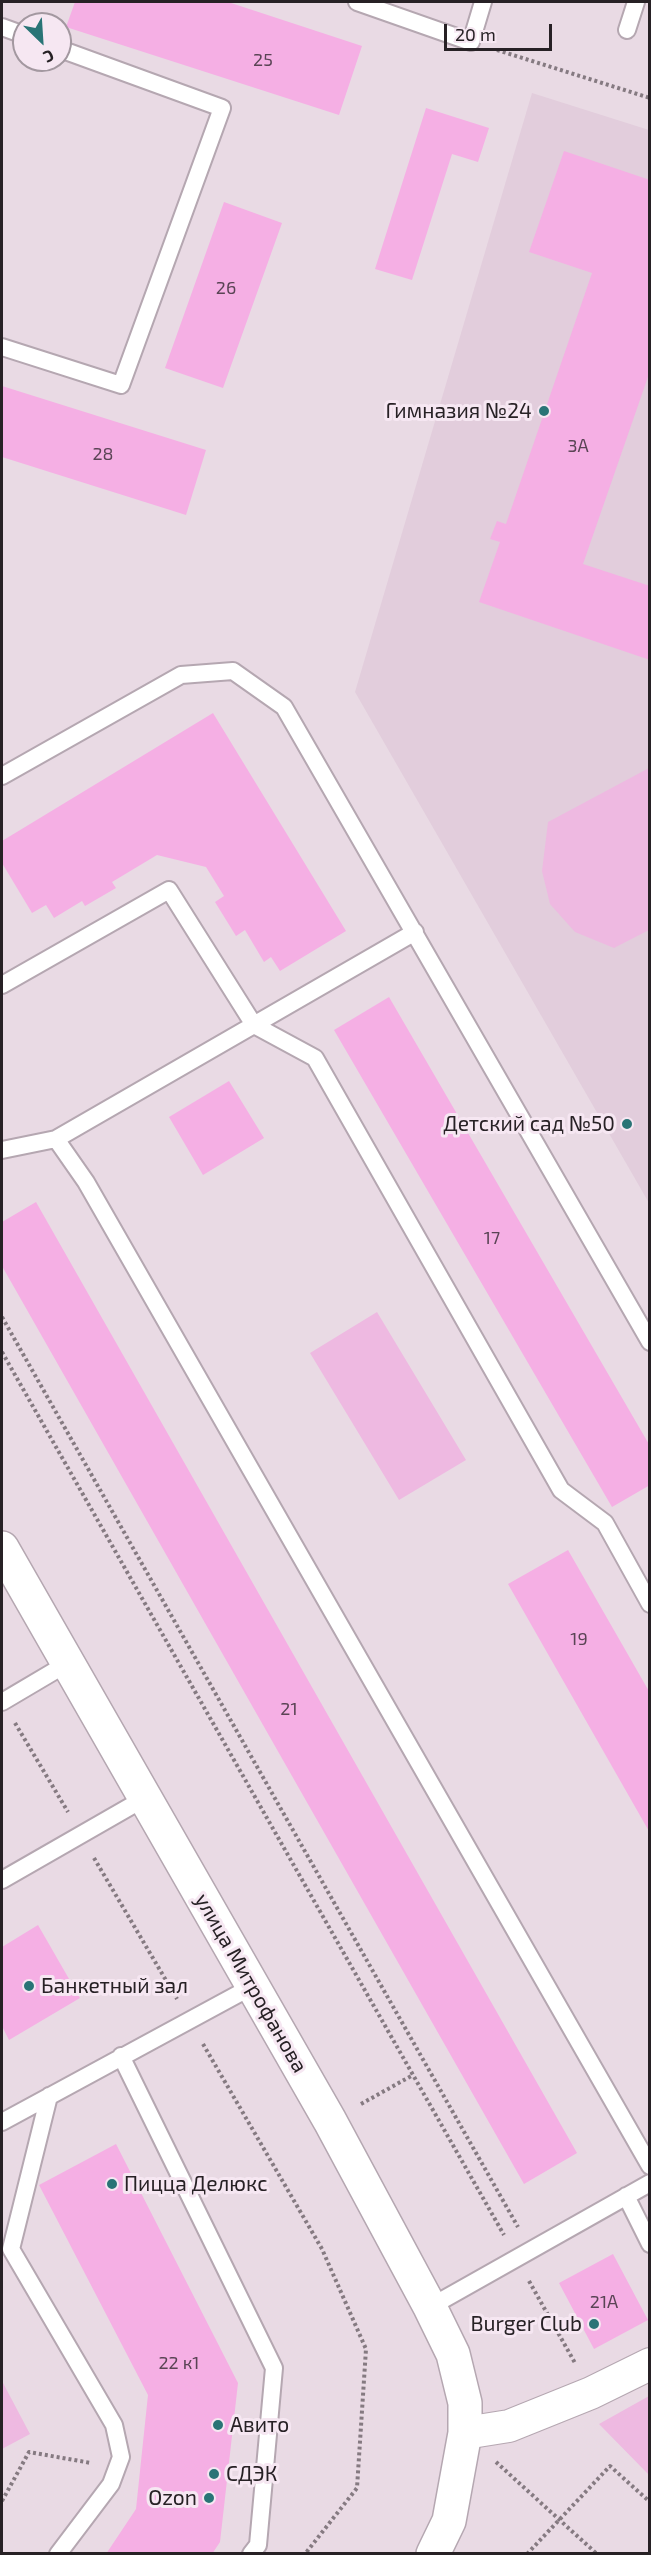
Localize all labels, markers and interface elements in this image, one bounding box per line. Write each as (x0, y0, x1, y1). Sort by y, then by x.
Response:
north arrow (12, 12, 72, 72)
scale bar (447, 12, 555, 50)
text: 20 m (455, 23, 496, 45)
text: С (41, 46, 57, 68)
house number: 25 (253, 49, 273, 71)
house number: 26 (216, 277, 236, 299)
place label: Гимназия №24 (385, 398, 532, 424)
marker: Гимназия №24 (537, 404, 551, 418)
house number: 3А (567, 435, 589, 457)
house number: 28 (92, 443, 114, 465)
place label: Детский сад №50 (443, 1111, 615, 1137)
marker: Детский сад №50 (620, 1117, 634, 1131)
house number: 17 (484, 1227, 500, 1249)
house number: 19 (570, 1628, 588, 1650)
house number: 21 (280, 1698, 298, 1720)
street label: улица Митрофанова (189, 1889, 313, 2077)
place label: Банкетный зал (41, 1973, 188, 1999)
marker: Банкетный зал (22, 1979, 36, 1993)
place label: Пицца Делюкс (124, 2171, 267, 2197)
marker: Пицца Делюкс (105, 2177, 119, 2191)
house number: 21А (590, 2291, 618, 2313)
place label: Burger Club (471, 2311, 582, 2337)
marker: Burger Club (587, 2317, 601, 2331)
house number: 22 к1 (158, 2352, 200, 2374)
place label: Авито (230, 2412, 289, 2438)
marker: Авито (211, 2418, 225, 2432)
place label: СДЭК (226, 2461, 277, 2487)
marker: СДЭК (207, 2467, 221, 2481)
place label: Ozon (148, 2485, 197, 2511)
marker: Ozon (202, 2491, 216, 2505)

